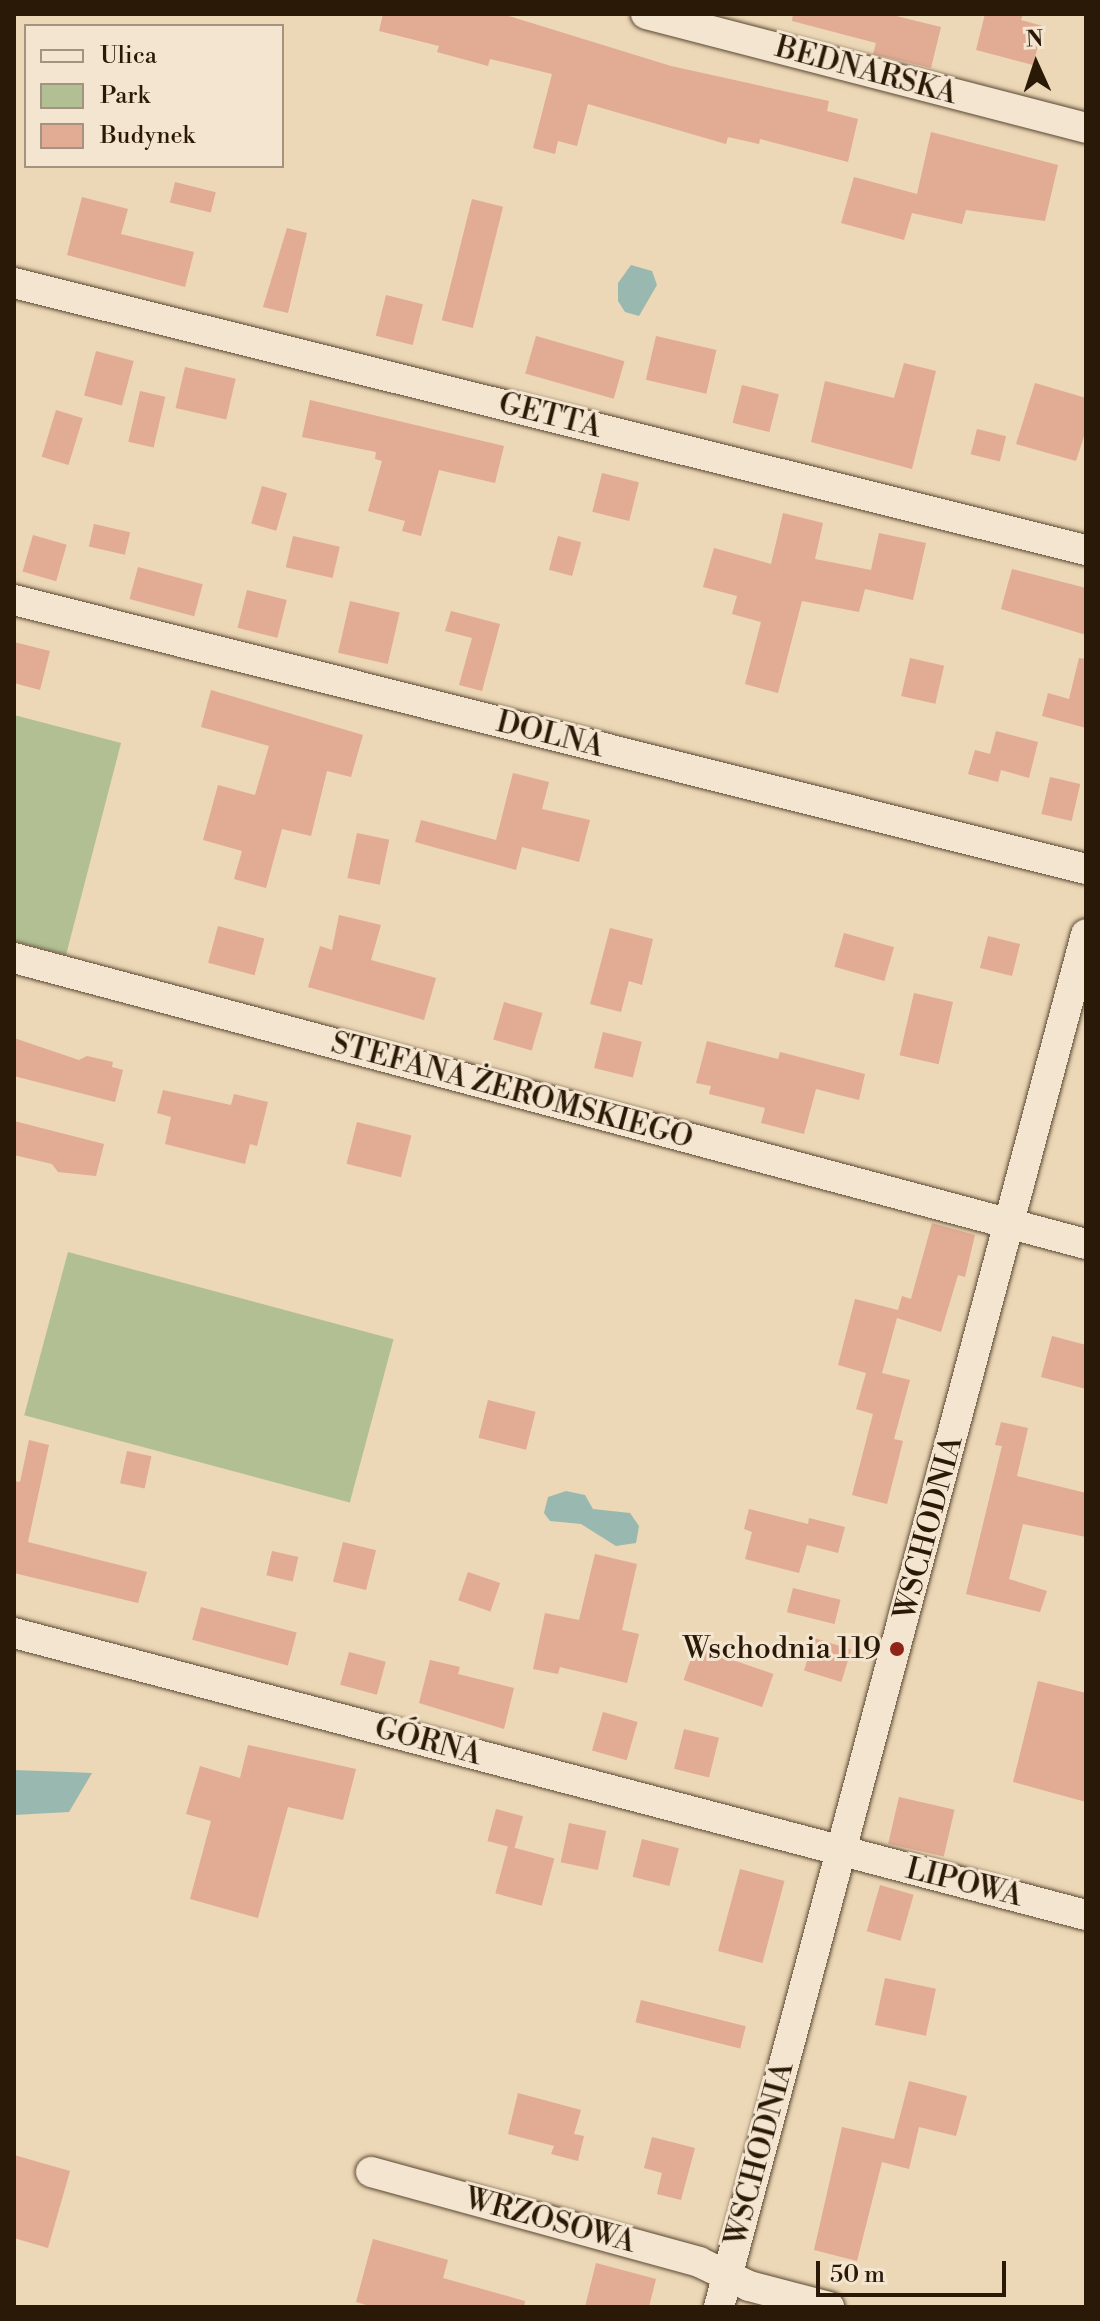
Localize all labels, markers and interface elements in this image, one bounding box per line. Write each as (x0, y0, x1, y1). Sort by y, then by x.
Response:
legend (24, 24, 284, 168)
north arrow (996, 24, 1076, 104)
text: N (1025, 26, 1044, 53)
street label: BEDNARSKA (771, 29, 961, 113)
text: Ulica (100, 41, 157, 71)
text: Park (100, 81, 150, 111)
text: Budynek (100, 121, 195, 151)
street label: GETTA (495, 386, 605, 446)
street label: DOLNA (493, 704, 607, 766)
street label: STEFANA ŻEROMSKIEGO (327, 1025, 697, 1157)
street label: WSCHODNIA (887, 1432, 971, 1624)
place label: Wschodnia 119 (683, 1631, 881, 1667)
marker: Wschodnia 119 (888, 1640, 906, 1658)
street label: GÓRNA (371, 1710, 485, 1774)
street label: LIPOWA (902, 1851, 1026, 1915)
street label: WSCHODNIA (718, 2058, 802, 2250)
street label: WRZOSOWA (461, 2181, 639, 2261)
scale bar (820, 2245, 1010, 2295)
text: 50 m (830, 2260, 885, 2290)

